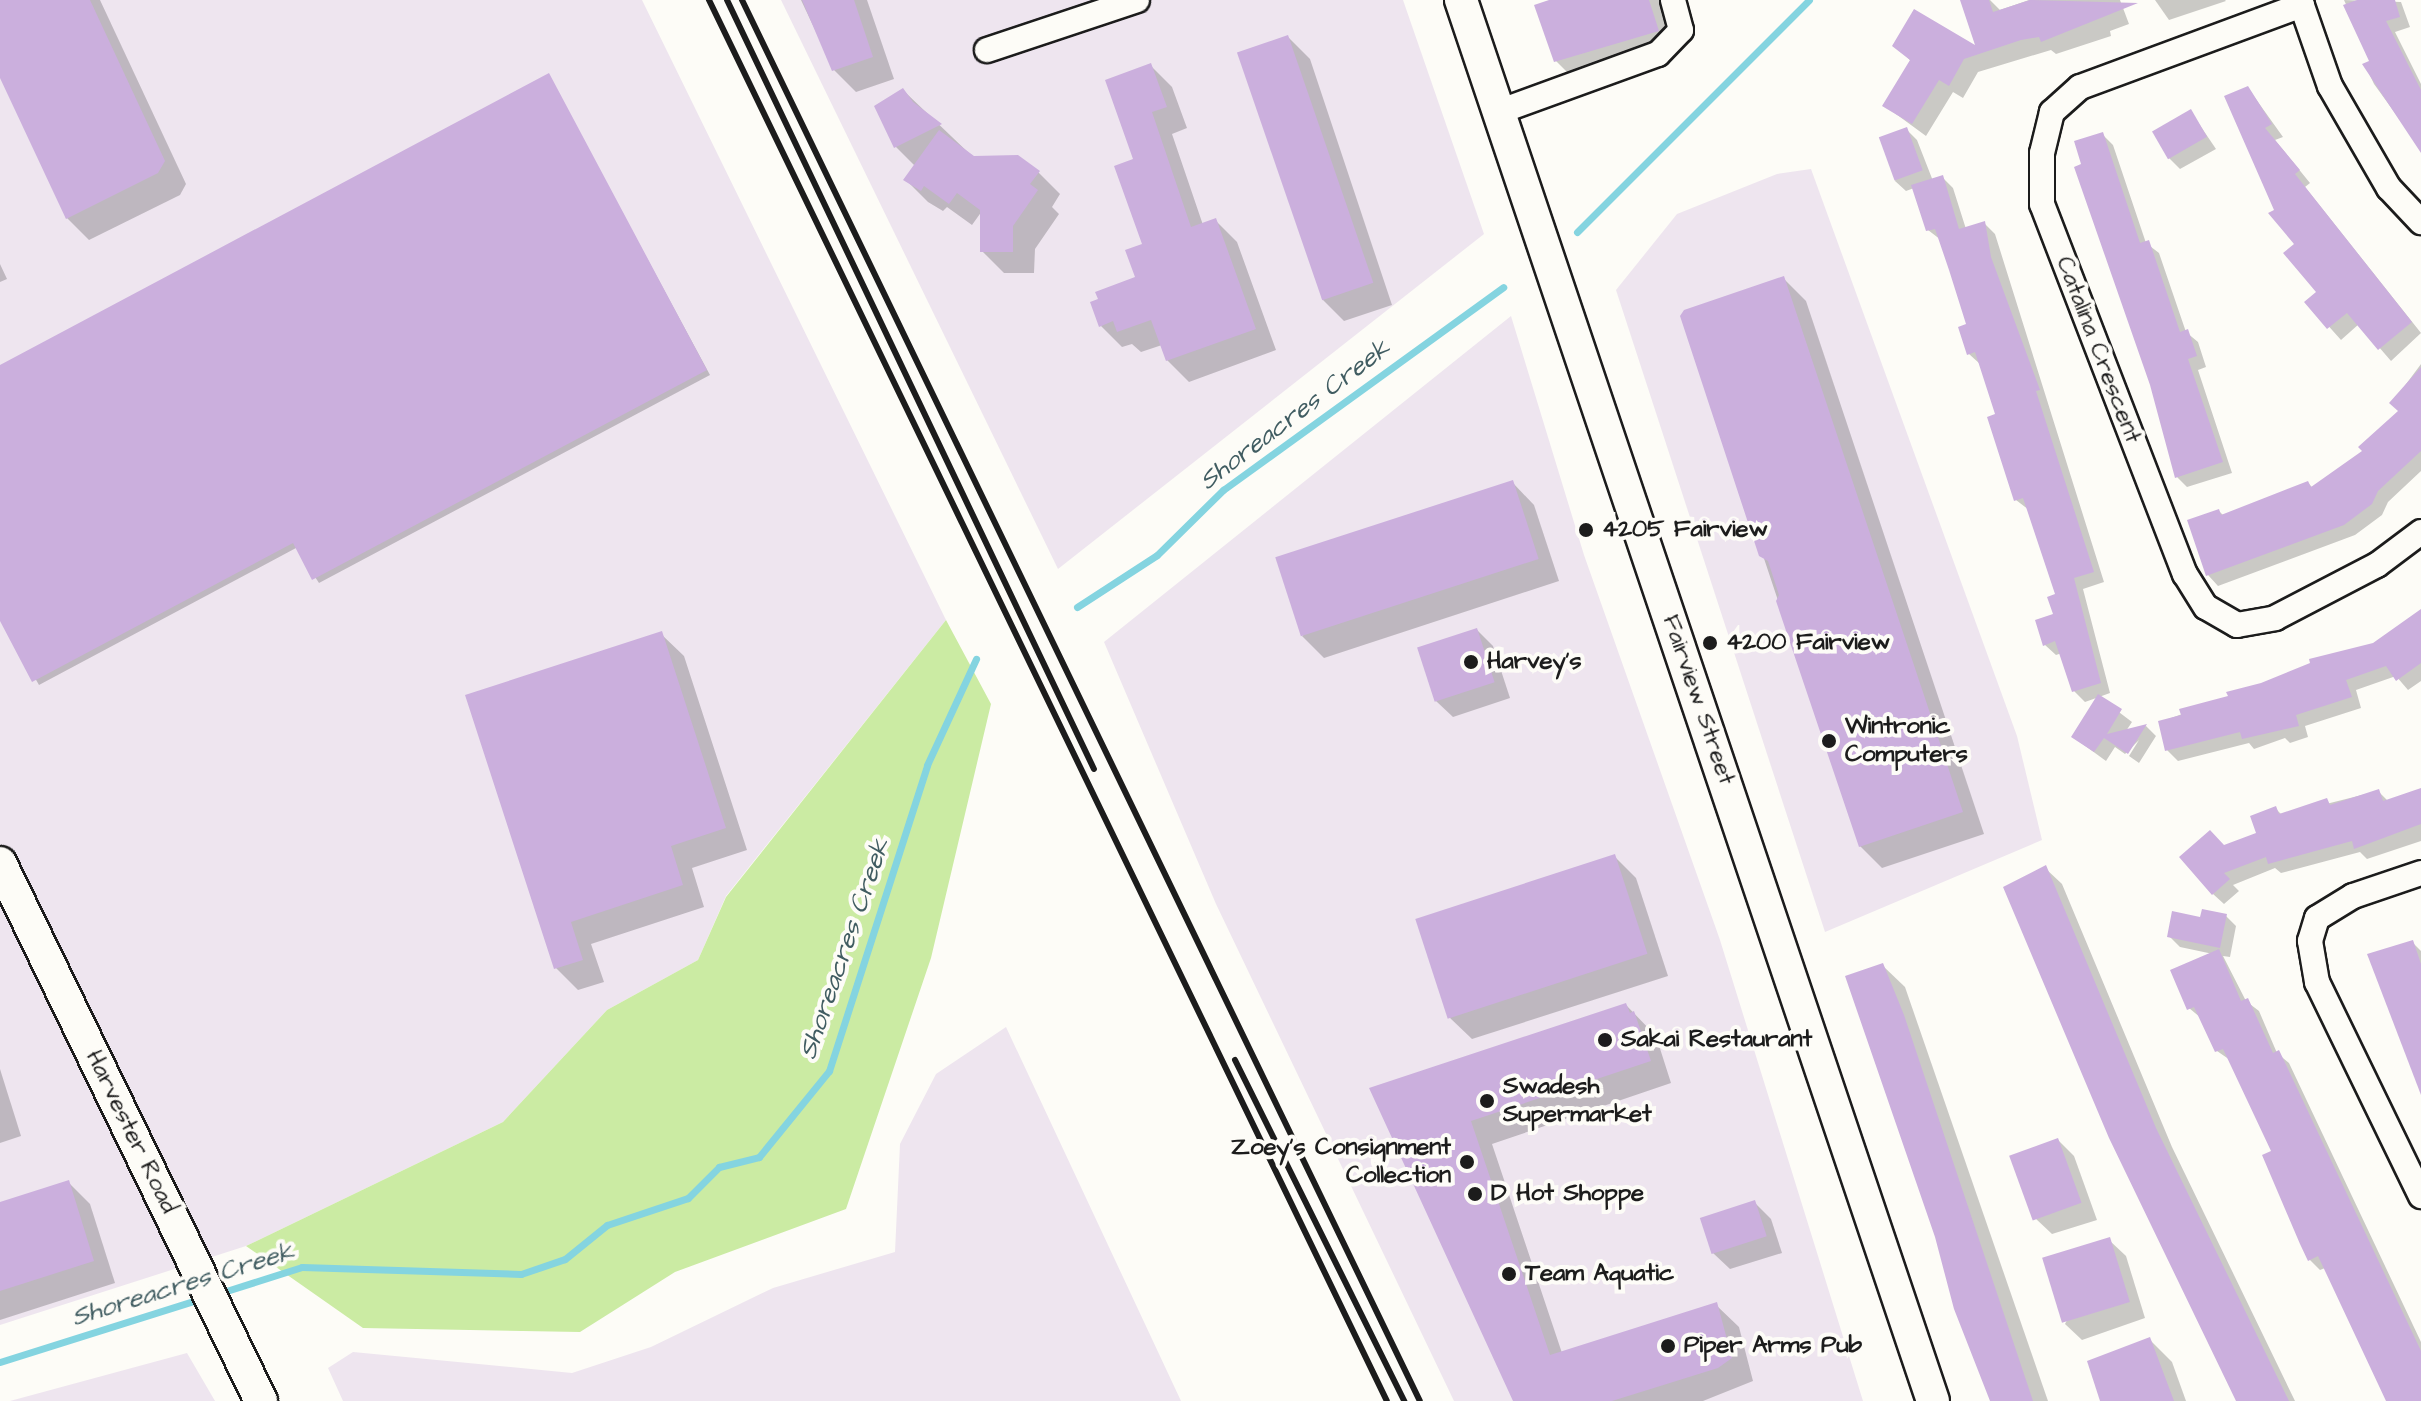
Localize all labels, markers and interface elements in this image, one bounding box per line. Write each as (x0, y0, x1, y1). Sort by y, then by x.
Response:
street label: Catalina Crescent (2049, 253, 2147, 447)
water label: Shoreacres Creek (1193, 333, 1397, 497)
place label: 4205 Fairview (1602, 516, 1768, 544)
marker: 4205 Fairview (1577, 521, 1595, 539)
street label: Fairview Street (1655, 611, 1741, 789)
place label: 4200 Fairview (1726, 629, 1890, 657)
marker: 4200 Fairview (1701, 634, 1719, 652)
place label: Harvey's (1487, 648, 1582, 676)
marker: Harvey's (1462, 653, 1480, 671)
place label: Wintronic Computers (1845, 713, 1968, 769)
marker: Wintronic Computers (1820, 732, 1838, 750)
water label: Shoreacres Creek (793, 835, 897, 1063)
place label: Sakai Restaurant (1621, 1026, 1812, 1054)
marker: Sakai Restaurant (1596, 1031, 1614, 1049)
street label: Harvester Road (79, 1046, 183, 1218)
place label: Swadesh Supermarket (1503, 1073, 1652, 1129)
marker: Swadesh Supermarket (1478, 1092, 1496, 1110)
place label: Zoey's Consignment Collection (1231, 1134, 1451, 1190)
marker: Zoey's Consignment Collection (1458, 1153, 1476, 1171)
place label: D Hot Shoppe (1491, 1180, 1644, 1208)
marker: D Hot Shoppe (1466, 1185, 1484, 1203)
water label: Shoreacres Creek (68, 1236, 298, 1334)
place label: Team Aquatic (1525, 1260, 1674, 1288)
marker: Team Aquatic (1500, 1265, 1518, 1283)
place label: Piper Arms Pub (1684, 1332, 1862, 1360)
marker: Piper Arms Pub (1659, 1337, 1677, 1355)

